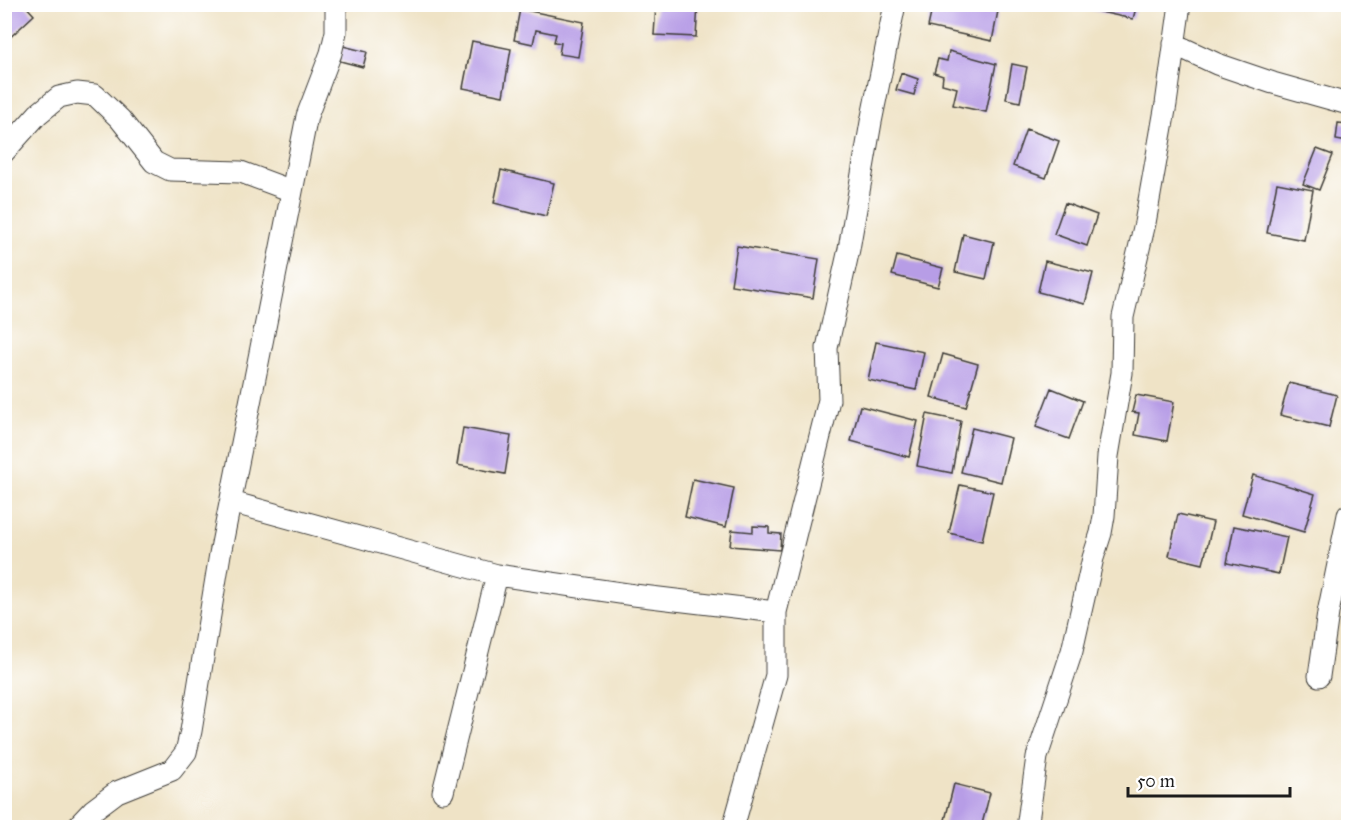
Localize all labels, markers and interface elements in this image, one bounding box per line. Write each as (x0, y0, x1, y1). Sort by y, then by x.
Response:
scale bar (1128, 760, 1290, 798)
text: 50 m (1137, 770, 1175, 792)

